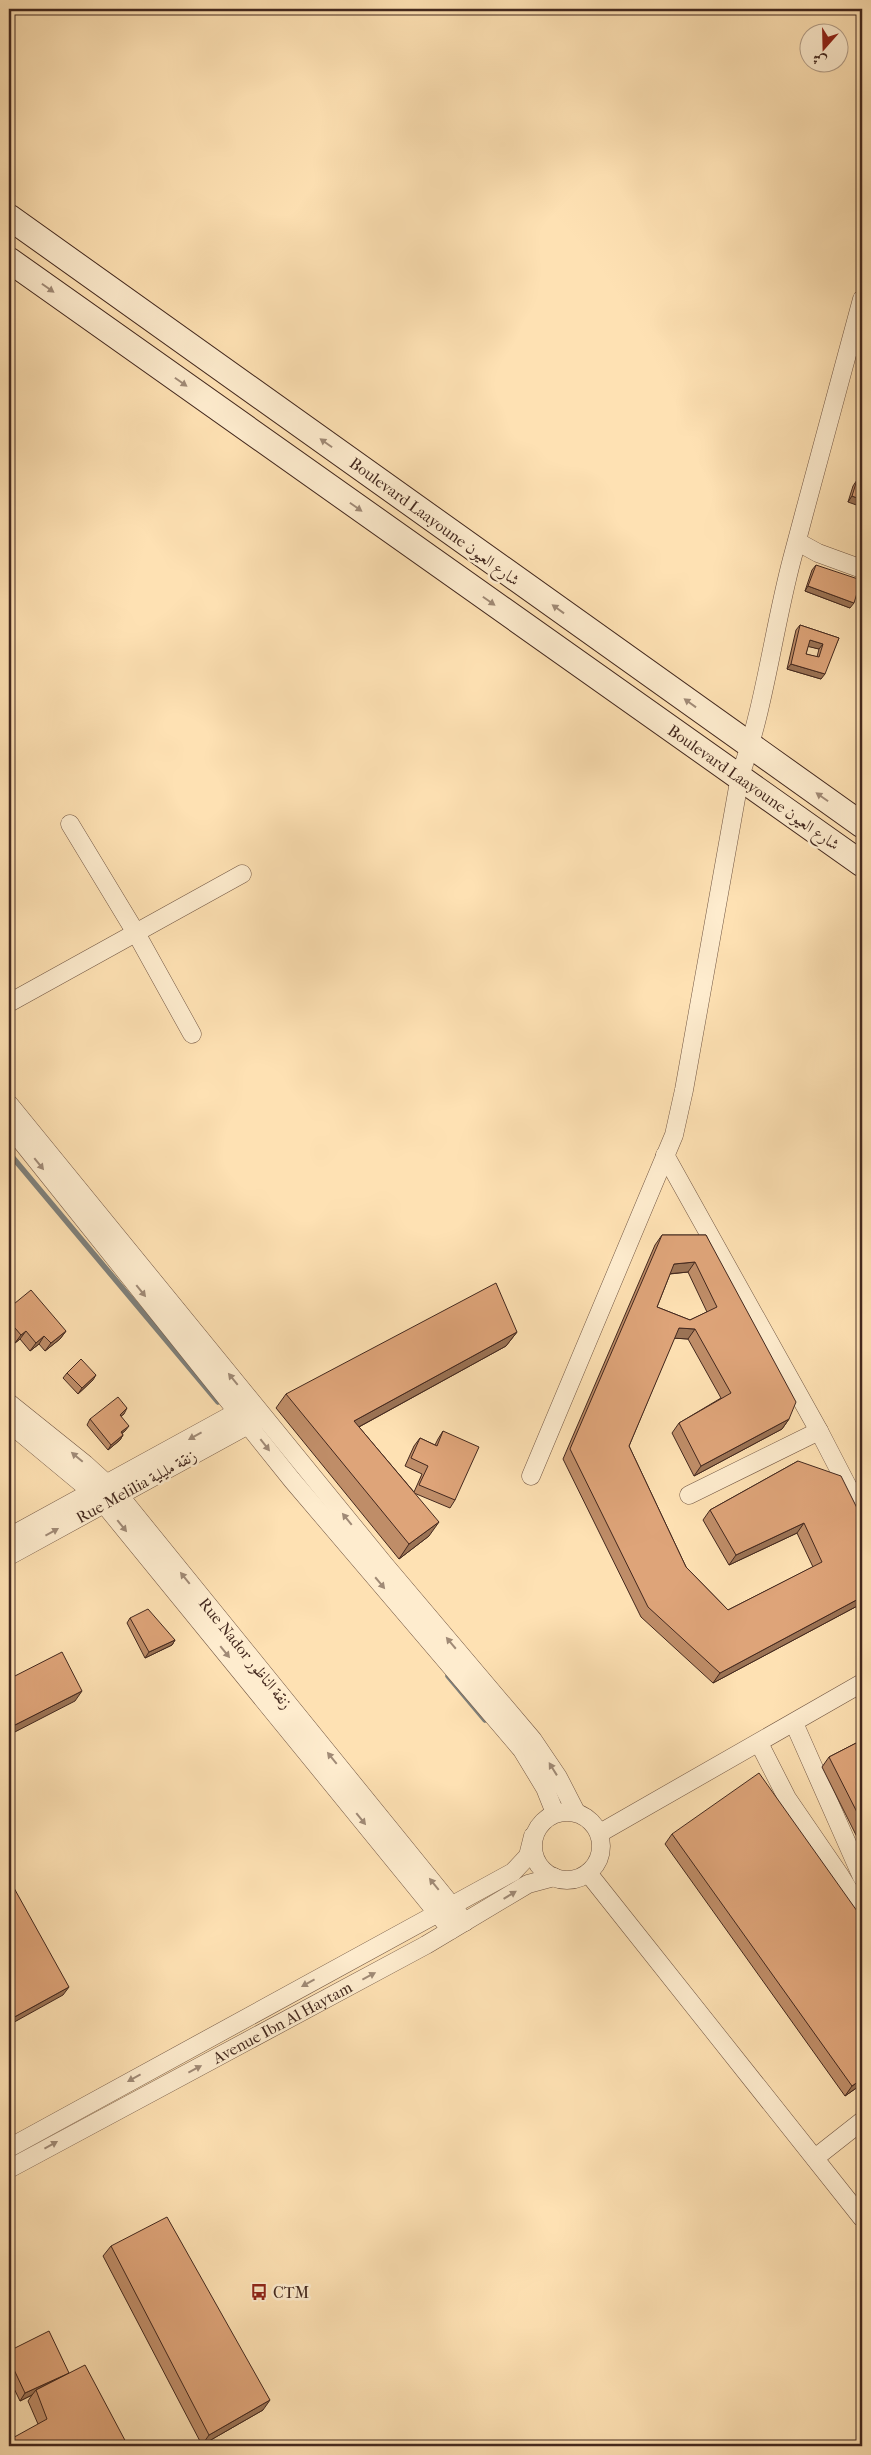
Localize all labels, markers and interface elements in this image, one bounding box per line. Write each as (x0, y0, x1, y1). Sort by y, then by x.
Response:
north arrow (798, 22, 848, 72)
text: ش (810, 49, 829, 70)
one-way arrow (42, 283, 55, 293)
one-way arrow (174, 377, 188, 387)
one-way arrow (319, 438, 333, 448)
street label: Boulevard Laayoune شارع العيون (344, 453, 523, 593)
one-way arrow (349, 501, 362, 512)
one-way arrow (482, 596, 496, 606)
one-way arrow (552, 603, 565, 614)
one-way arrow (683, 698, 697, 708)
street label: Boulevard Laayoune شارع العيون (662, 721, 843, 857)
one-way arrow (816, 792, 829, 802)
one-way arrow (34, 1157, 45, 1170)
one-way arrow (136, 1284, 147, 1297)
one-way arrow (227, 1373, 238, 1386)
one-way arrow (188, 1431, 202, 1440)
one-way arrow (259, 1438, 270, 1451)
street label: Rue Melilia زنقة مليلية (73, 1446, 200, 1527)
one-way arrow (71, 1452, 83, 1463)
one-way arrow (341, 1512, 352, 1525)
one-way arrow (117, 1519, 128, 1532)
one-way arrow (44, 1528, 59, 1536)
one-way arrow (180, 1571, 191, 1584)
one-way arrow (374, 1577, 386, 1589)
street label: Rue Nador زنقة الناظور (194, 1594, 296, 1713)
one-way arrow (445, 1638, 457, 1650)
one-way arrow (220, 1645, 231, 1658)
one-way arrow (326, 1752, 337, 1765)
one-way arrow (548, 1763, 558, 1776)
one-way arrow (355, 1812, 366, 1825)
one-way arrow (429, 1878, 440, 1891)
one-way arrow (504, 1891, 517, 1900)
one-way arrow (362, 1971, 376, 1980)
street label: Avenue Ibn Al Haytam (209, 1977, 356, 2068)
one-way arrow (300, 1979, 315, 1987)
one-way arrow (188, 2064, 201, 2073)
one-way arrow (127, 2074, 142, 2082)
one-way arrow (44, 2141, 59, 2149)
bus stop icon: CTM (249, 2282, 269, 2302)
place label: CTM (273, 2283, 310, 2302)

